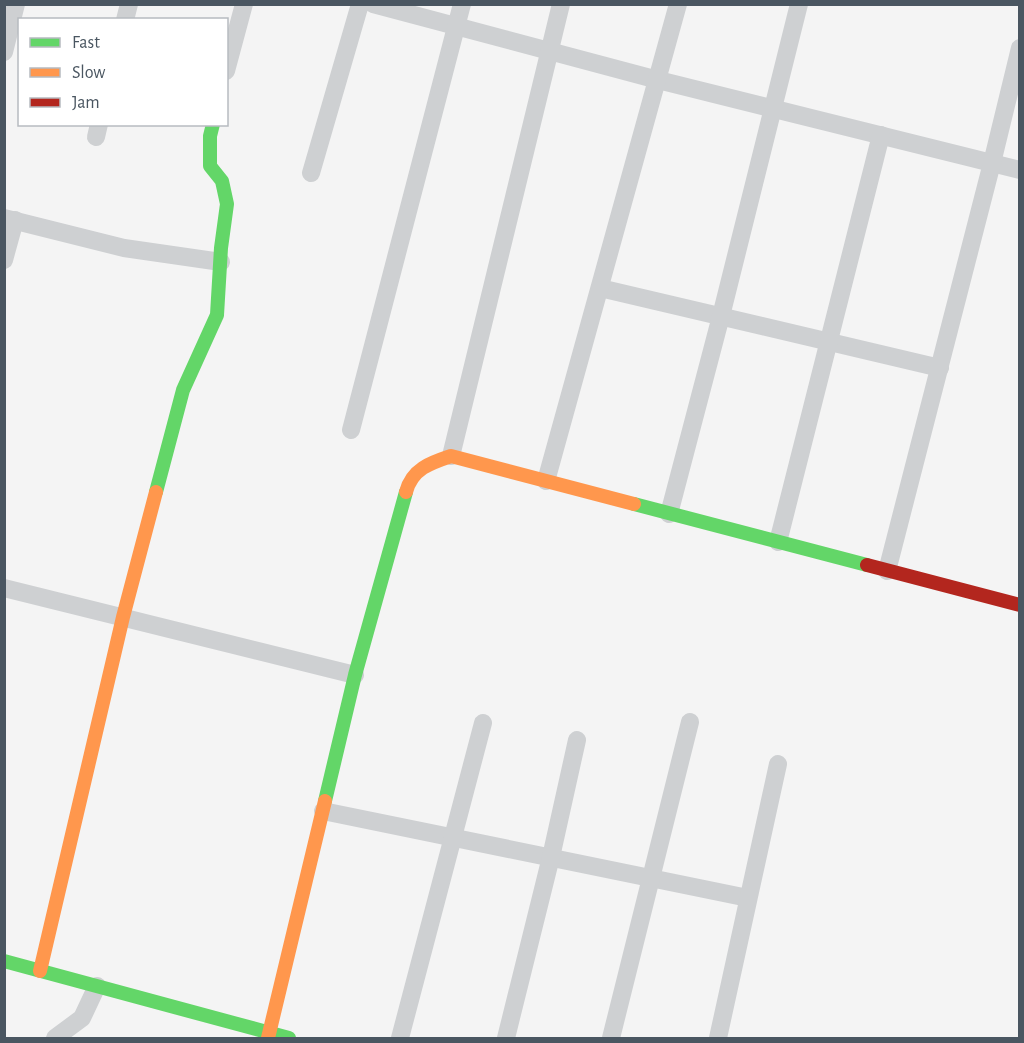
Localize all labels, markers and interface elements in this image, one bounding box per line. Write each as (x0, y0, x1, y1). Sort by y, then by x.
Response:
legend (18, 18, 228, 126)
text: Fast (72, 34, 100, 52)
text: Slow (72, 64, 105, 82)
text: Jam (72, 94, 100, 112)

